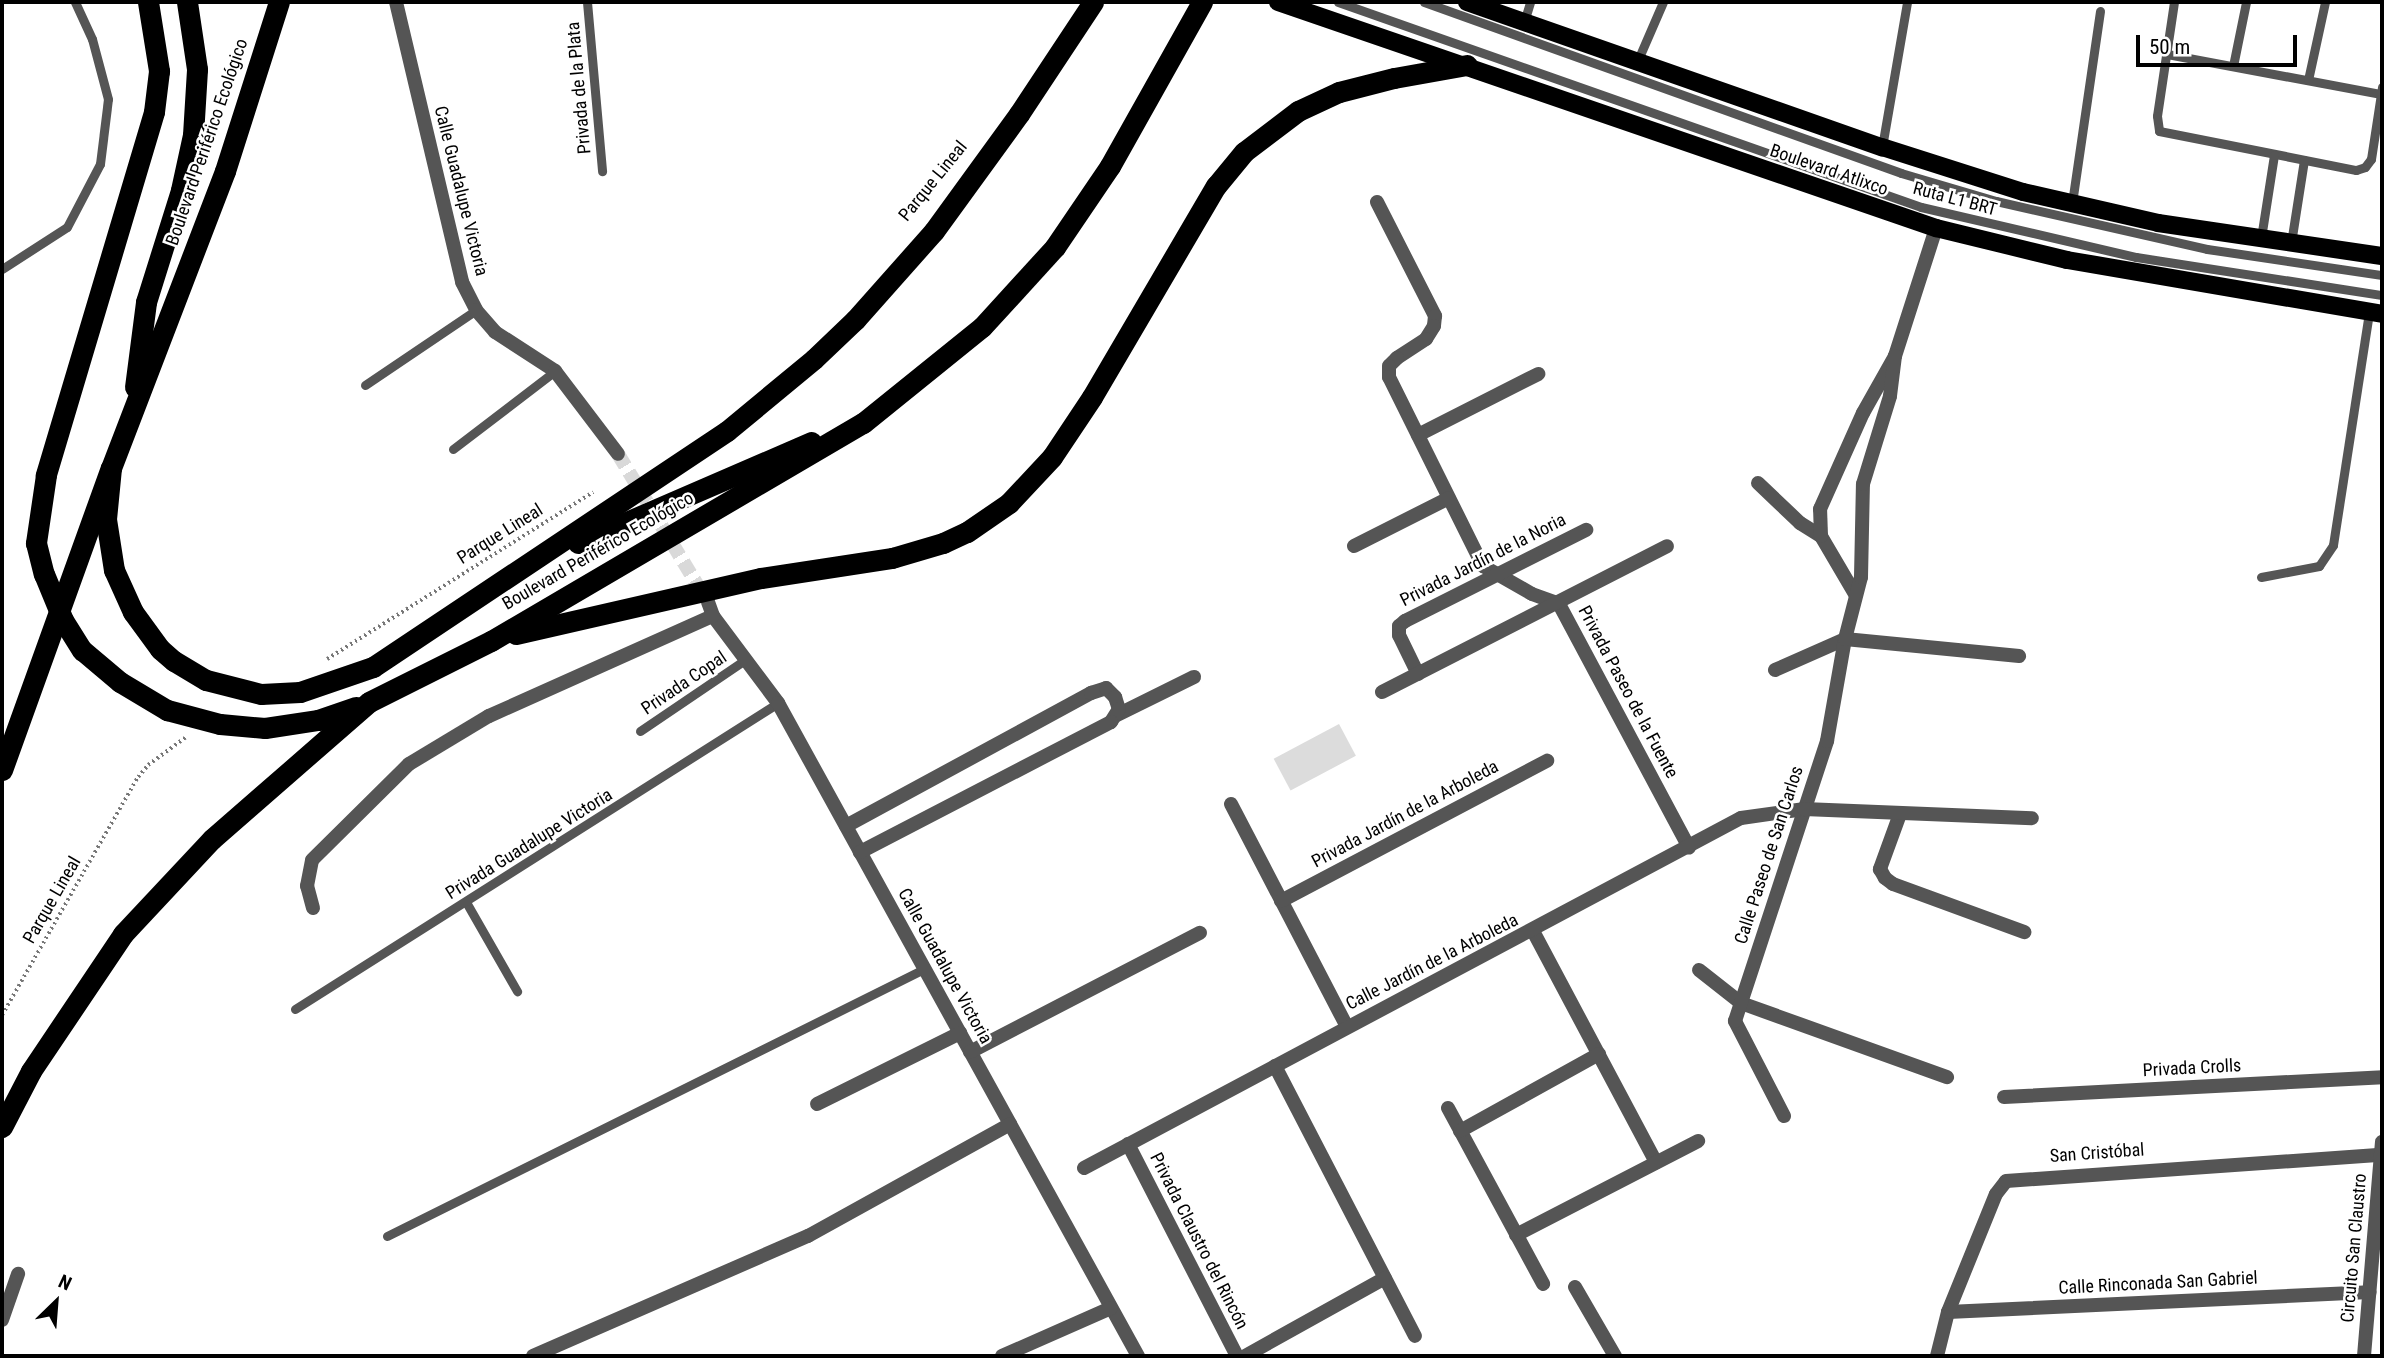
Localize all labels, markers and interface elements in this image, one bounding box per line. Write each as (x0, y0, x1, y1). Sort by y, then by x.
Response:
street label: Privada de la Plata (562, 21, 596, 155)
scale bar (2139, 21, 2300, 65)
text: 50 m (2149, 35, 2190, 59)
street label: Boulevard Periférico Ecológico (161, 36, 253, 248)
street label: Calle Guadalupe Victoria (429, 104, 493, 278)
street label: Parque Lineal (894, 137, 972, 225)
street label: Boulevard Atlixco (1767, 140, 1891, 200)
street label: Ruta L1 BRT (1911, 177, 1999, 221)
street label: Boulevard Periférico Ecológico (499, 487, 697, 615)
street label: Parque Lineal (453, 499, 547, 569)
street label: Privada Jardín de la Noria (1397, 509, 1569, 611)
street label: Privada Paseo de la Fuente (1573, 602, 1683, 782)
street label: Privada Copal (637, 647, 731, 719)
street label: Privada Jardín de la Arboleda (1308, 756, 1502, 872)
street label: Calle Paseo de San Carlos (1730, 763, 1808, 947)
street label: Privada Guadalupe Victoria (442, 784, 616, 904)
street label: Parque Lineal (18, 853, 86, 947)
street label: Calle Guadalupe Victoria (893, 884, 997, 1048)
street label: Calle Jardín de la Arboleda (1342, 909, 1522, 1015)
street label: Privada Crolls (2142, 1055, 2242, 1081)
street label: San Cristóbal (2049, 1139, 2145, 1167)
street label: Privada Claustro del Rincón (1145, 1149, 1253, 1333)
street label: Circuito San Claustro (2337, 1173, 2371, 1323)
north arrow (21, 1267, 91, 1337)
street label: Calle Rinconada San Gabriel (2058, 1267, 2258, 1299)
text: N (55, 1270, 75, 1295)

